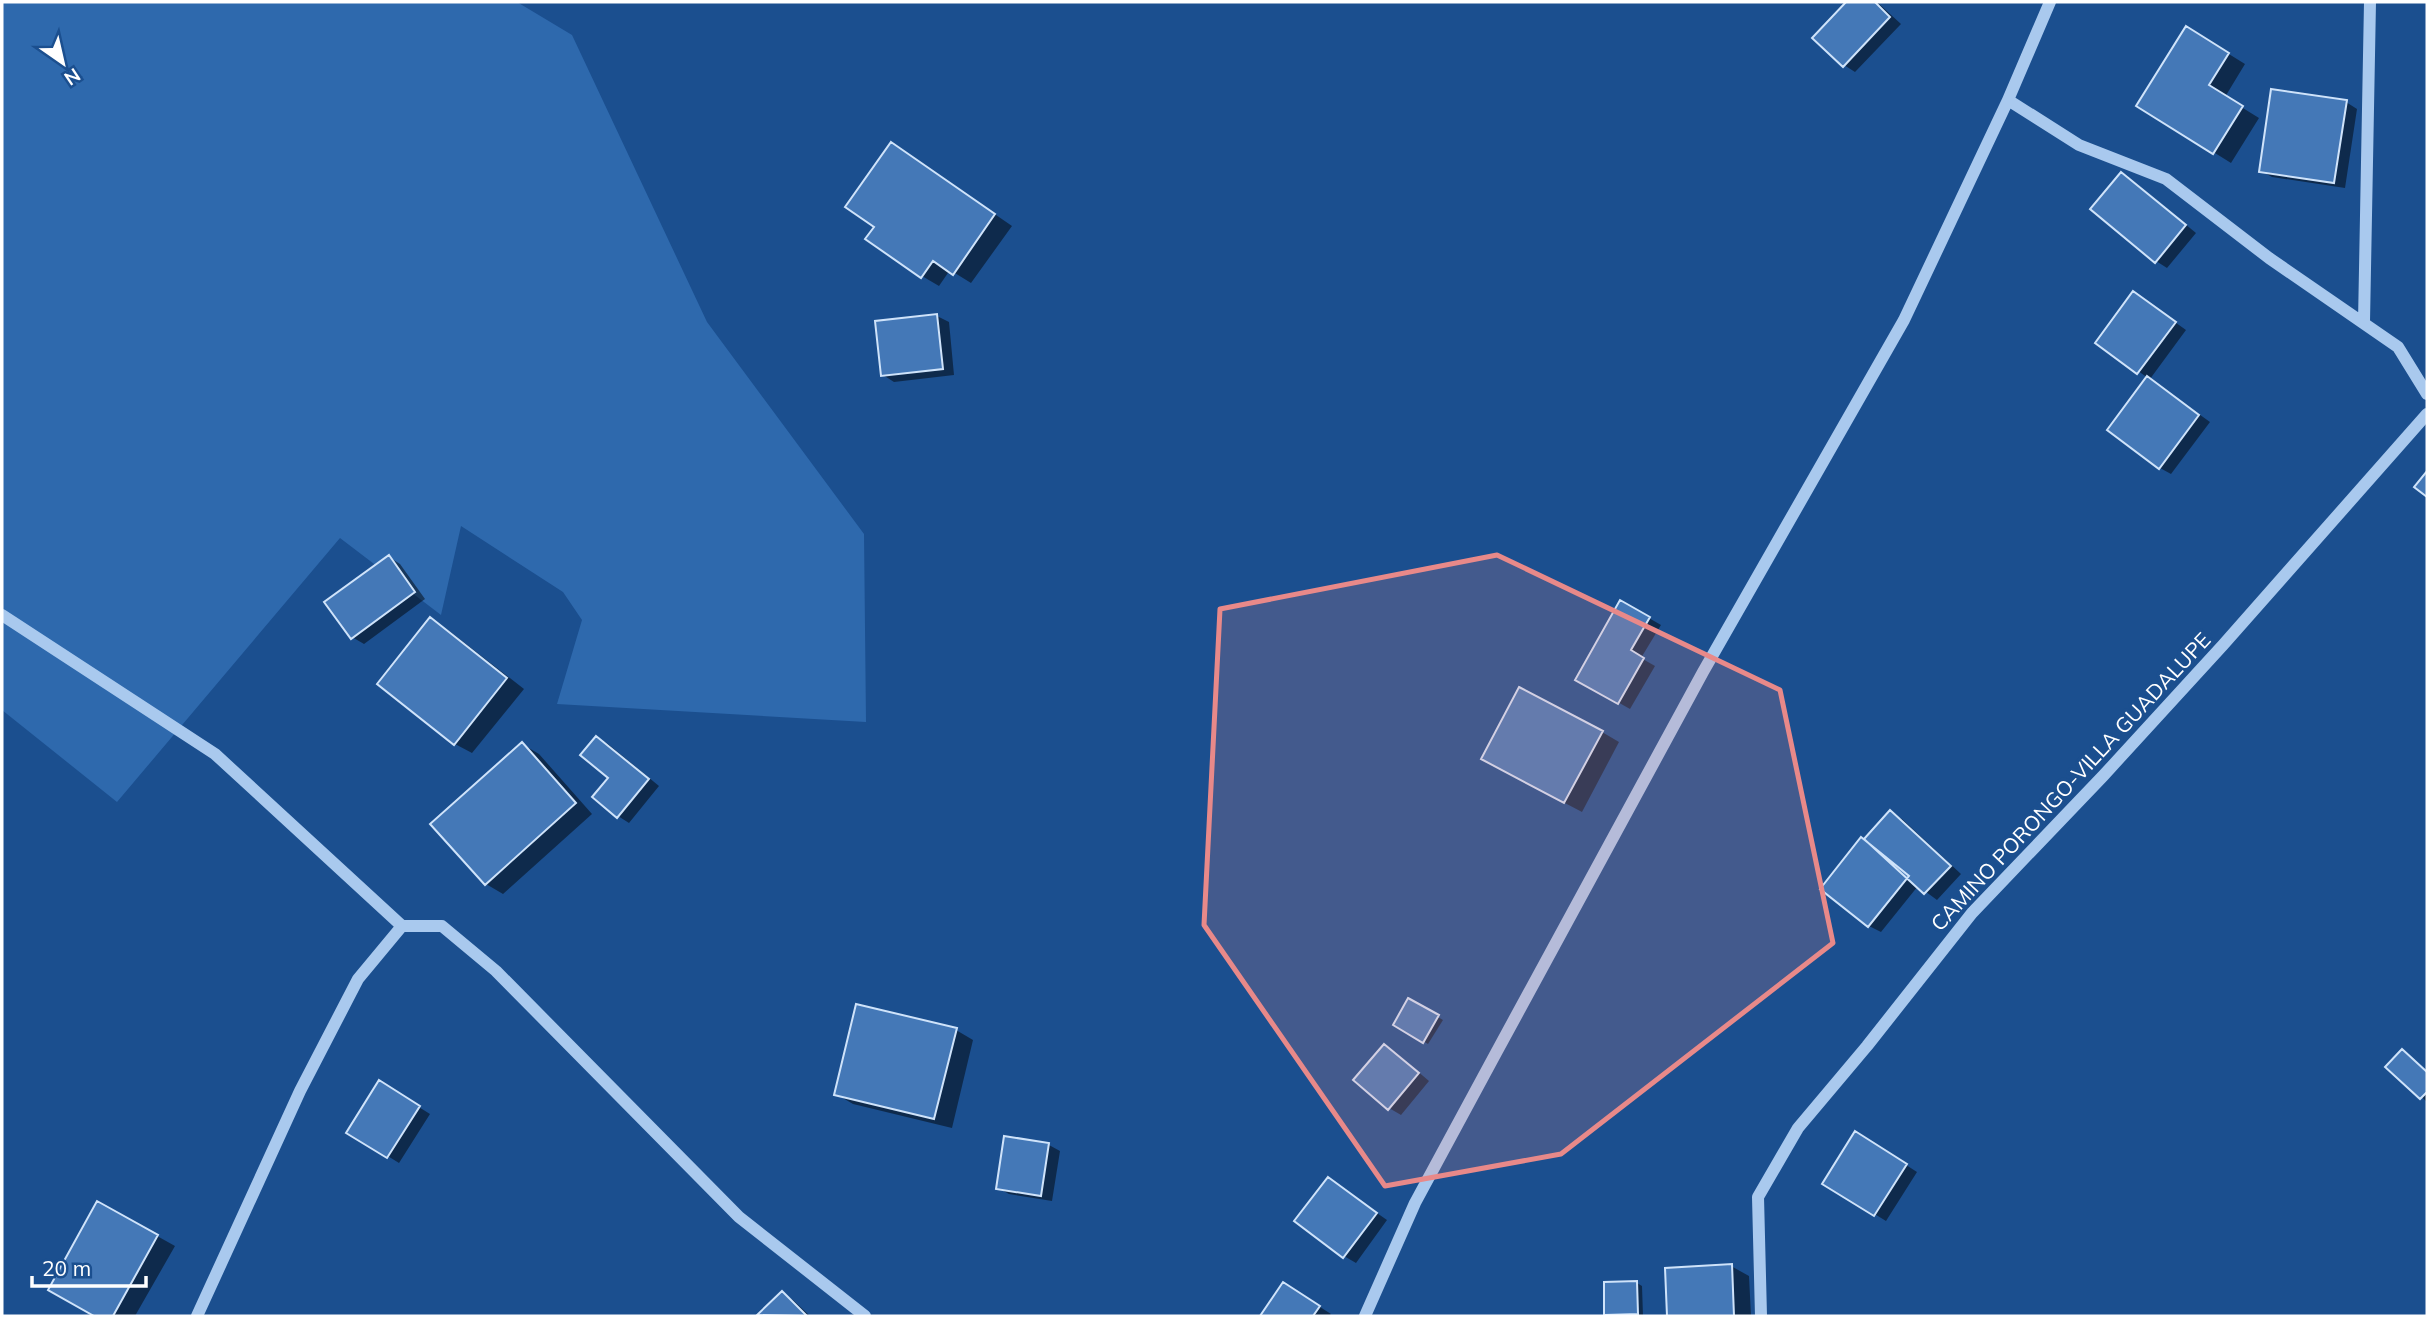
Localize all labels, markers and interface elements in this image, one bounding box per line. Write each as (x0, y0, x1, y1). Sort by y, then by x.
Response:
north arrow (28, 28, 98, 98)
text: N (60, 63, 85, 91)
street label: CAMINO PORONGO-VILLA GUADALUPE (1925, 627, 2216, 936)
scale bar (32, 1244, 145, 1288)
text: 20 m (42, 1255, 91, 1281)

